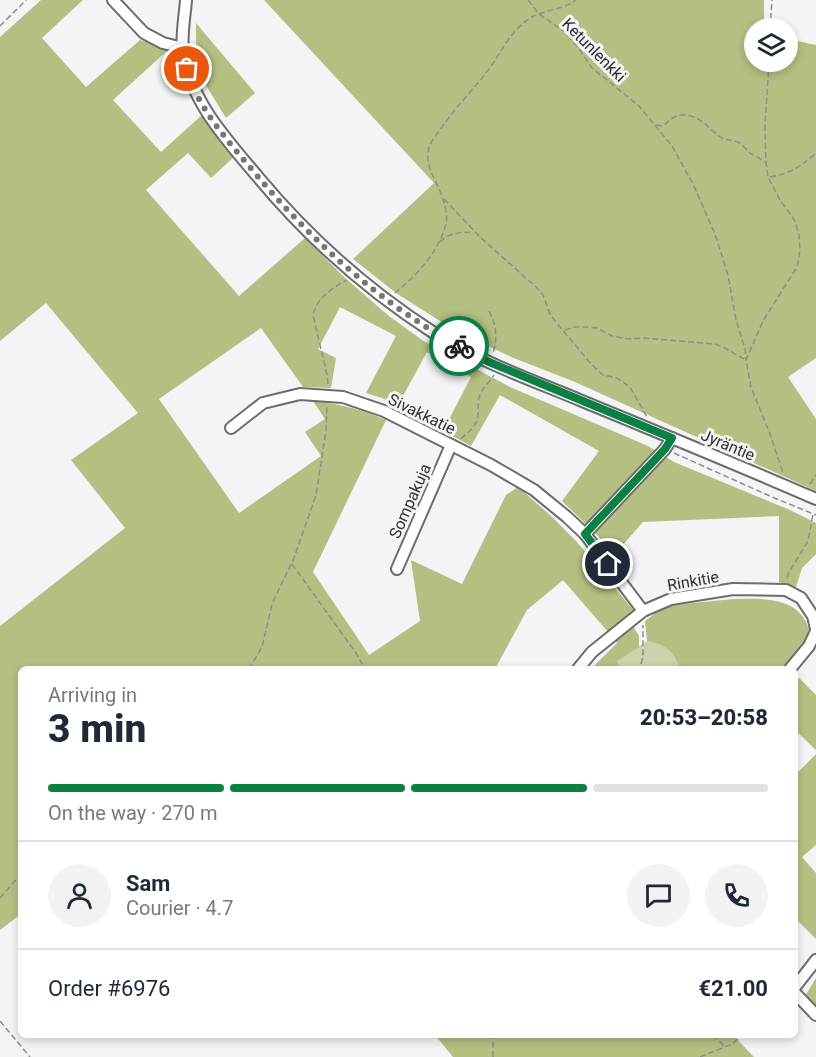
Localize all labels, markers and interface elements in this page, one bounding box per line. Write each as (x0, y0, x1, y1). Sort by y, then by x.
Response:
street label: Ketunlenkki (558, 14, 630, 86)
map controls (744, 18, 798, 72)
button: layers (744, 18, 798, 72)
pin (161, 43, 212, 94)
icon: bag (170, 52, 203, 85)
courier (429, 316, 489, 376)
icon: bike (443, 330, 476, 363)
street label: Sivakkatie (385, 390, 459, 438)
street label: Jyräntie (698, 425, 758, 465)
street label: Sompakuja (385, 461, 435, 541)
pin (582, 538, 633, 589)
icon: home (591, 547, 624, 580)
street label: Rinkitie (666, 567, 720, 595)
text: Arriving in (48, 683, 137, 707)
text: 20:53–20:58 (640, 705, 768, 730)
text: 3 min (48, 706, 146, 752)
text: On the way · 270 m (48, 801, 217, 825)
button: person (48, 864, 111, 927)
button: chat (627, 864, 690, 927)
button: phone (705, 864, 768, 927)
text: Sam (126, 871, 170, 896)
text: Courier · 4.7 (126, 896, 233, 920)
text: Order #6976 (48, 976, 170, 1001)
text: €21.00 (699, 976, 768, 1001)

